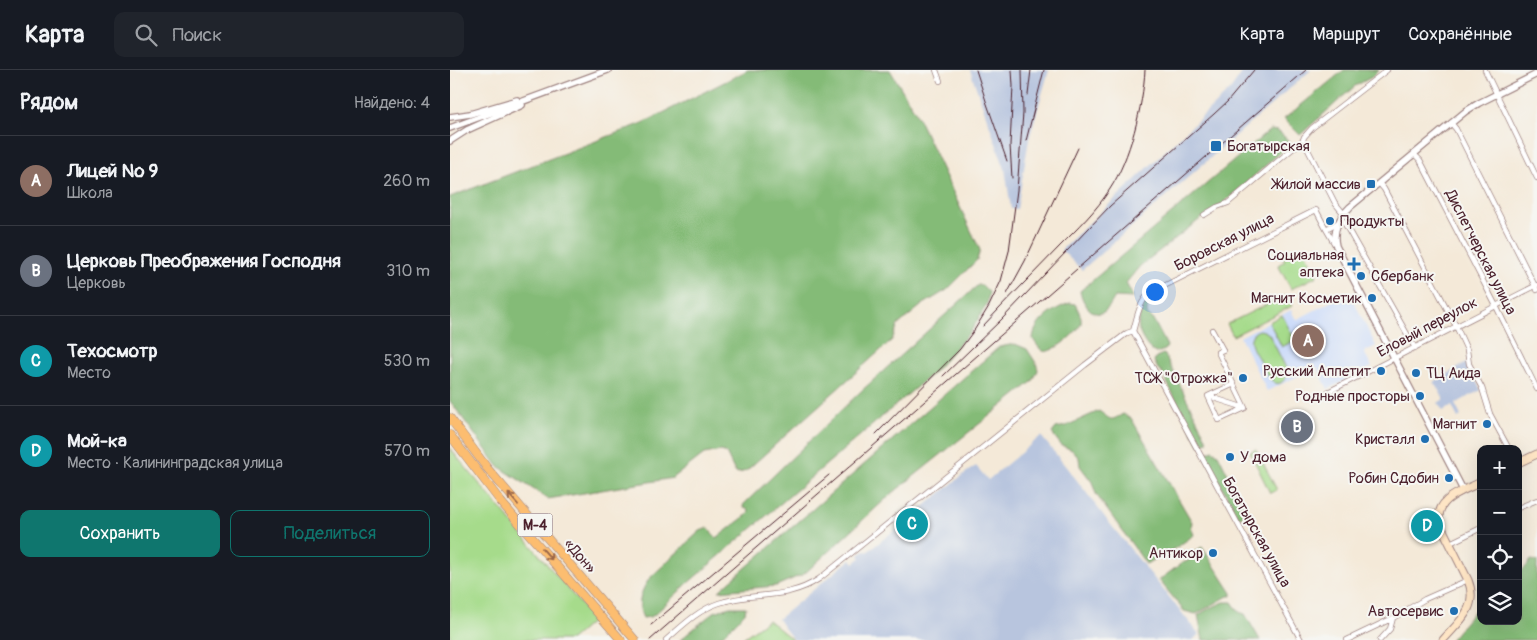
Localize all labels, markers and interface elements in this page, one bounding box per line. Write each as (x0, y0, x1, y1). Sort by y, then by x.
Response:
search box (114, 12, 464, 57)
text: Карта (25, 20, 84, 49)
icon: search (132, 21, 160, 49)
text: Поиск (172, 23, 222, 47)
text: Карта (1240, 23, 1284, 46)
text: Маршрут (1312, 23, 1380, 46)
text: Сохранённые (1408, 23, 1512, 46)
text: Рядом (20, 89, 78, 116)
text: Найдено: 4 (354, 93, 430, 113)
place label: Богатырская (1227, 137, 1310, 156)
marker: Богатырская (1209, 139, 1223, 153)
text: Лицей № 9 (67, 159, 158, 183)
text: A (31, 171, 41, 191)
text: 260 m (383, 171, 430, 191)
place label: Жилой массив (1271, 175, 1361, 194)
marker: Жилой массив (1365, 178, 1377, 190)
text: Школа (67, 183, 113, 203)
street label: Диспетчерская улица (1440, 186, 1520, 318)
street label: Боровская улица (1171, 209, 1277, 276)
place label: Продукты (1340, 212, 1404, 231)
marker: Продукты (1324, 215, 1336, 227)
place label: Социальная аптека (1267, 246, 1344, 282)
text: Церковь Преображения Господня (67, 249, 341, 273)
marker: Социальная аптека (1348, 258, 1360, 270)
text: B (31, 261, 41, 281)
text: 310 m (386, 261, 430, 281)
place label: Сбербанк (1371, 267, 1434, 286)
marker: Сбербанк (1355, 270, 1367, 282)
text: Церковь (67, 273, 126, 293)
your location (1142, 279, 1168, 305)
place label: Магнит Косметик (1251, 289, 1362, 308)
marker: Магнит Косметик (1366, 292, 1378, 304)
street label: Еловый переулок (1374, 293, 1481, 362)
pin: A (1292, 322, 1324, 360)
text: Техосмотр (67, 339, 157, 363)
text: C (31, 351, 41, 371)
text: 530 m (384, 351, 430, 371)
place label: Русский Аппетит (1263, 362, 1371, 381)
text: Место (67, 363, 111, 383)
place label: ТЦ Аида (1426, 364, 1481, 383)
marker: Русский Аппетит (1375, 365, 1387, 377)
marker: ТЦ Аида (1410, 367, 1422, 379)
place label: ТСЖ "Отрожка" (1134, 369, 1233, 388)
marker: ТСЖ "Отрожка" (1237, 372, 1249, 384)
place label: Родные просторы (1295, 387, 1410, 406)
marker: Родные просторы (1414, 390, 1426, 402)
pin: B (1281, 408, 1313, 446)
place label: Магнит (1432, 415, 1477, 434)
marker: Магнит (1481, 418, 1493, 430)
text: Мой-ка (67, 429, 127, 453)
place label: Кристалл (1355, 430, 1415, 449)
marker: Кристалл (1419, 433, 1431, 445)
text: D (31, 441, 41, 461)
text: 570 m (384, 441, 430, 461)
map controls (1477, 445, 1522, 625)
button: + (1477, 445, 1522, 490)
place label: У дома (1240, 448, 1286, 467)
marker: У дома (1224, 451, 1236, 463)
text: Место · Калининградская улица (67, 453, 283, 473)
place label: Робин Сдобин (1348, 469, 1439, 488)
marker: Робин Сдобин (1443, 472, 1455, 484)
street label: Богатырская улица (1218, 474, 1295, 591)
button: − (1477, 490, 1522, 535)
one-way arrow (507, 492, 519, 505)
pin: C (896, 505, 928, 543)
pin: D (1411, 507, 1443, 545)
button: Сохранить (20, 510, 220, 557)
button: Поделиться (230, 510, 430, 557)
road number: М-4 (518, 514, 552, 536)
street label: «Дон» (559, 535, 600, 578)
button: locate (1477, 535, 1522, 580)
place label: Антикор (1149, 544, 1203, 563)
marker: Антикор (1207, 547, 1219, 559)
one-way arrow (541, 548, 553, 561)
button: layers (1477, 580, 1522, 625)
place label: Автосервис (1368, 602, 1444, 621)
marker: Автосервис (1448, 605, 1460, 617)

